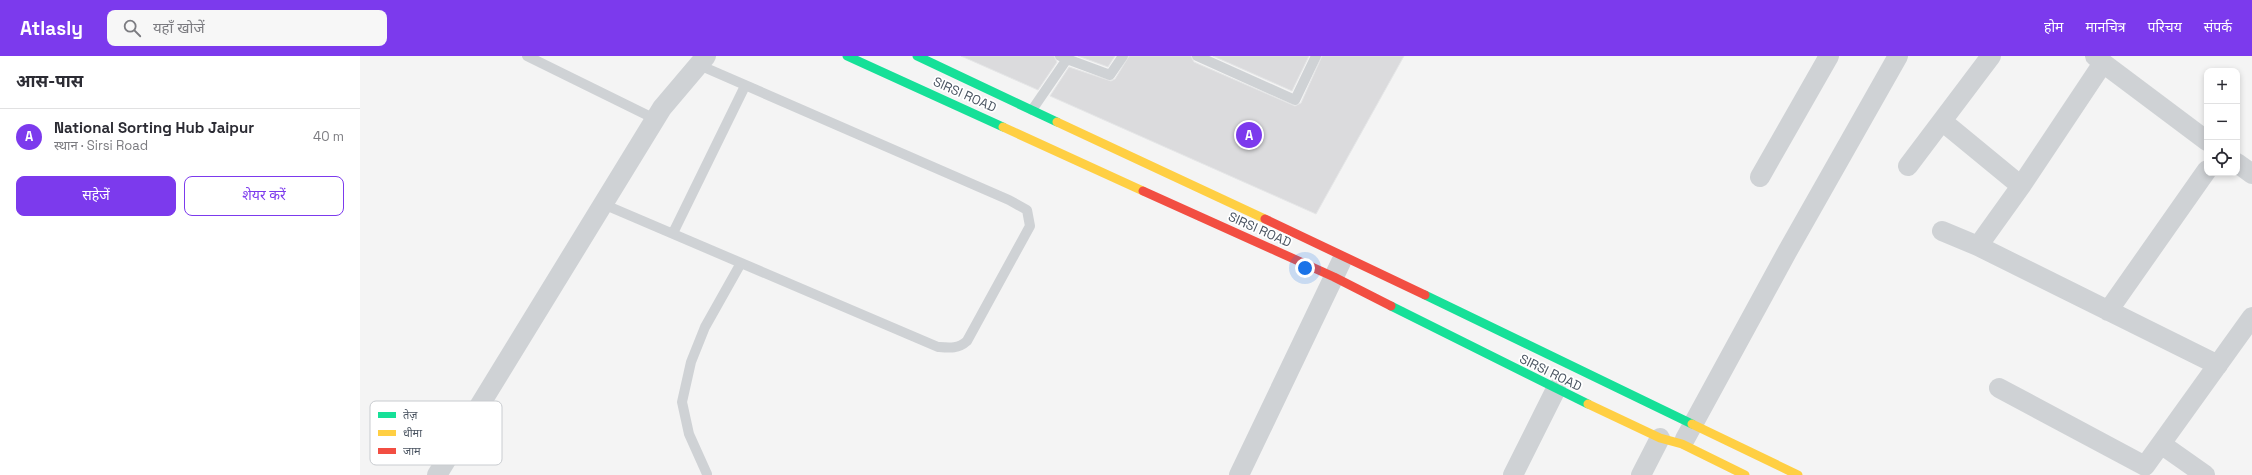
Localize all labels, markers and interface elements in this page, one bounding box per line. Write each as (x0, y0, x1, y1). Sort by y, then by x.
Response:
search box (107, 10, 387, 46)
text: Atlasly (20, 16, 83, 41)
icon: search (121, 17, 143, 39)
text: यहाँ खोजें (153, 18, 205, 37)
text: होम (2044, 18, 2063, 36)
text: मानचित्र (2085, 18, 2126, 36)
text: परिचय (2148, 18, 2182, 36)
text: संपर्क (2204, 18, 2232, 36)
map controls (2204, 68, 2240, 176)
button: + (2204, 68, 2240, 104)
text: आस-पास (16, 70, 83, 92)
street label: SIRSI ROAD (931, 73, 999, 116)
button: − (2204, 104, 2240, 140)
text: National Sorting Hub Jaipur (54, 118, 254, 137)
pin: A (1236, 120, 1262, 150)
text: A (25, 128, 33, 145)
text: 40 m (313, 128, 344, 145)
text: स्थान · Sirsi Road (54, 137, 148, 154)
button: locate (2204, 140, 2240, 176)
button: सहेजें (16, 176, 176, 216)
button: शेयर करें (184, 176, 344, 216)
street label: SIRSI ROAD (1226, 208, 1294, 251)
your location (1295, 258, 1315, 278)
street label: SIRSI ROAD (1517, 350, 1585, 395)
legend (370, 401, 502, 465)
text: तेज़ (403, 408, 418, 422)
text: धीमा (403, 426, 422, 440)
text: जाम (403, 444, 421, 458)

